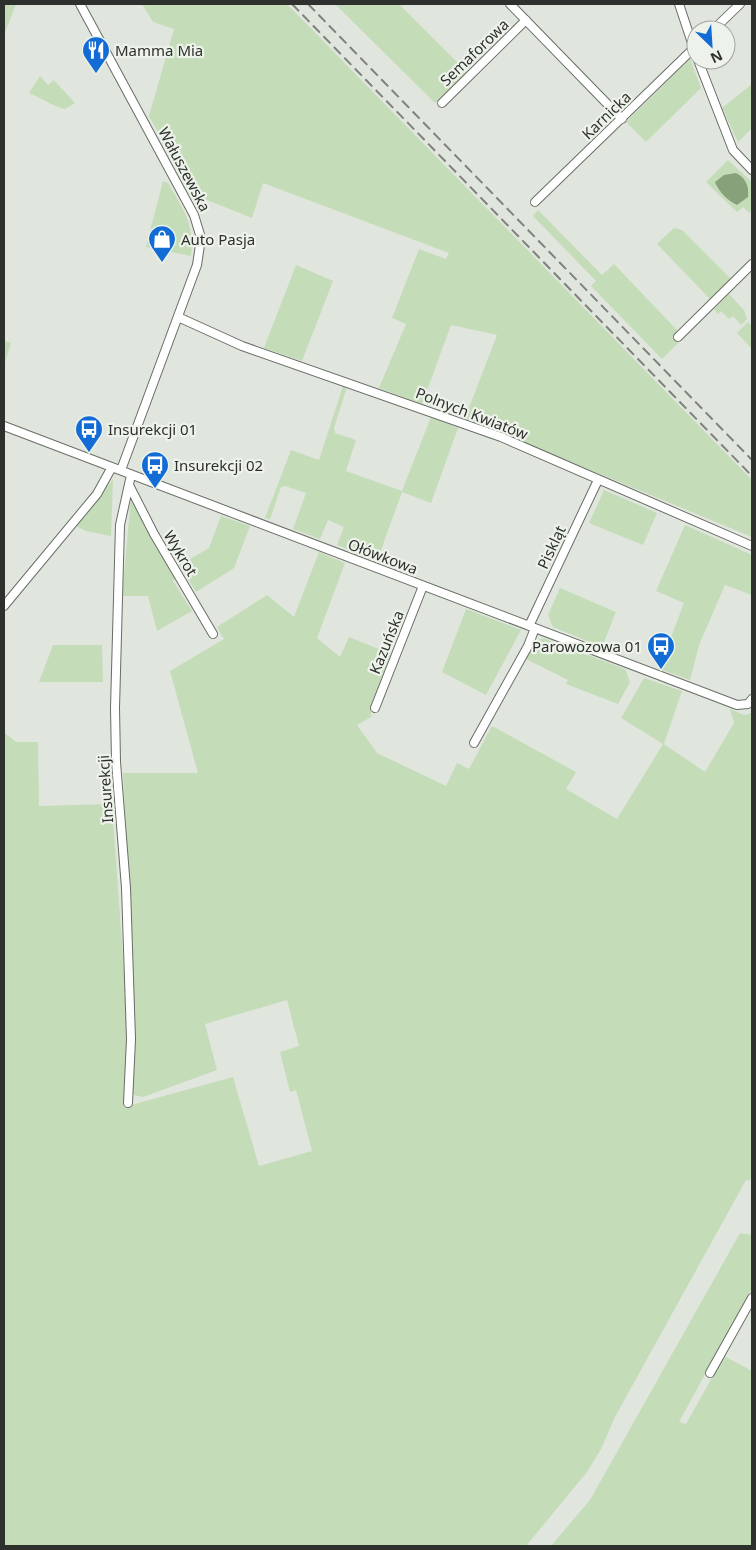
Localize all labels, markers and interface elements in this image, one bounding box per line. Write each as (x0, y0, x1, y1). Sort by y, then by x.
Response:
street label: Semaforowa (435, 14, 513, 90)
north arrow (686, 20, 736, 70)
restaurant icon: Mamma Mia (81, 35, 111, 74)
place label: Mamma Mia (115, 40, 203, 60)
text: N (708, 46, 726, 68)
street label: Karnicka (577, 87, 635, 143)
street label: Wałuszewska (154, 123, 216, 215)
shop icon: Auto Pasja (147, 224, 177, 263)
place label: Auto Pasja (181, 229, 255, 249)
street label: Polnych Kwiatów (413, 382, 531, 444)
bus stop icon: Insurekcji 01 (74, 414, 104, 453)
place label: Insurekcji 01 (108, 419, 197, 439)
bus stop icon: Insurekcji 02 (140, 450, 170, 489)
place label: Insurekcji 02 (174, 455, 263, 475)
street label: Piskląt (532, 521, 570, 572)
street label: Wykrot (160, 526, 203, 580)
street label: Ołówkowa (345, 534, 421, 578)
street label: Kazuńska (364, 607, 408, 677)
bus stop icon: Parowozowa 01 (646, 631, 676, 670)
place label: Parowozowa 01 (532, 636, 642, 656)
street label: Insurekcji (93, 754, 117, 824)

